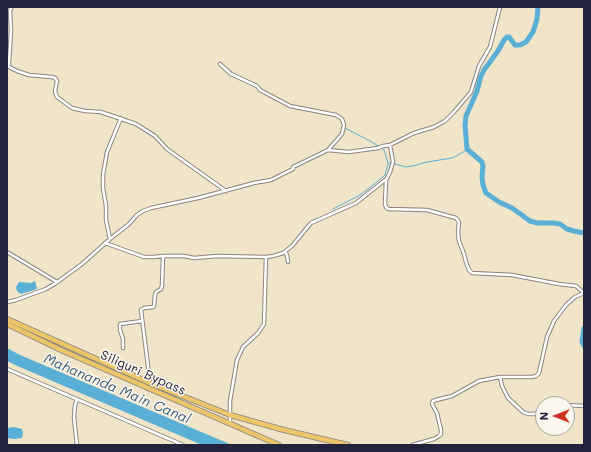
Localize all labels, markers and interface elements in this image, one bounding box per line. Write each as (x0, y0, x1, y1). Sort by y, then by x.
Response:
street label: Siliguri Bypass (98, 347, 188, 399)
water label: Mahananda Main Canal (41, 350, 193, 428)
north arrow (535, 396, 575, 436)
text: N (536, 412, 551, 420)

